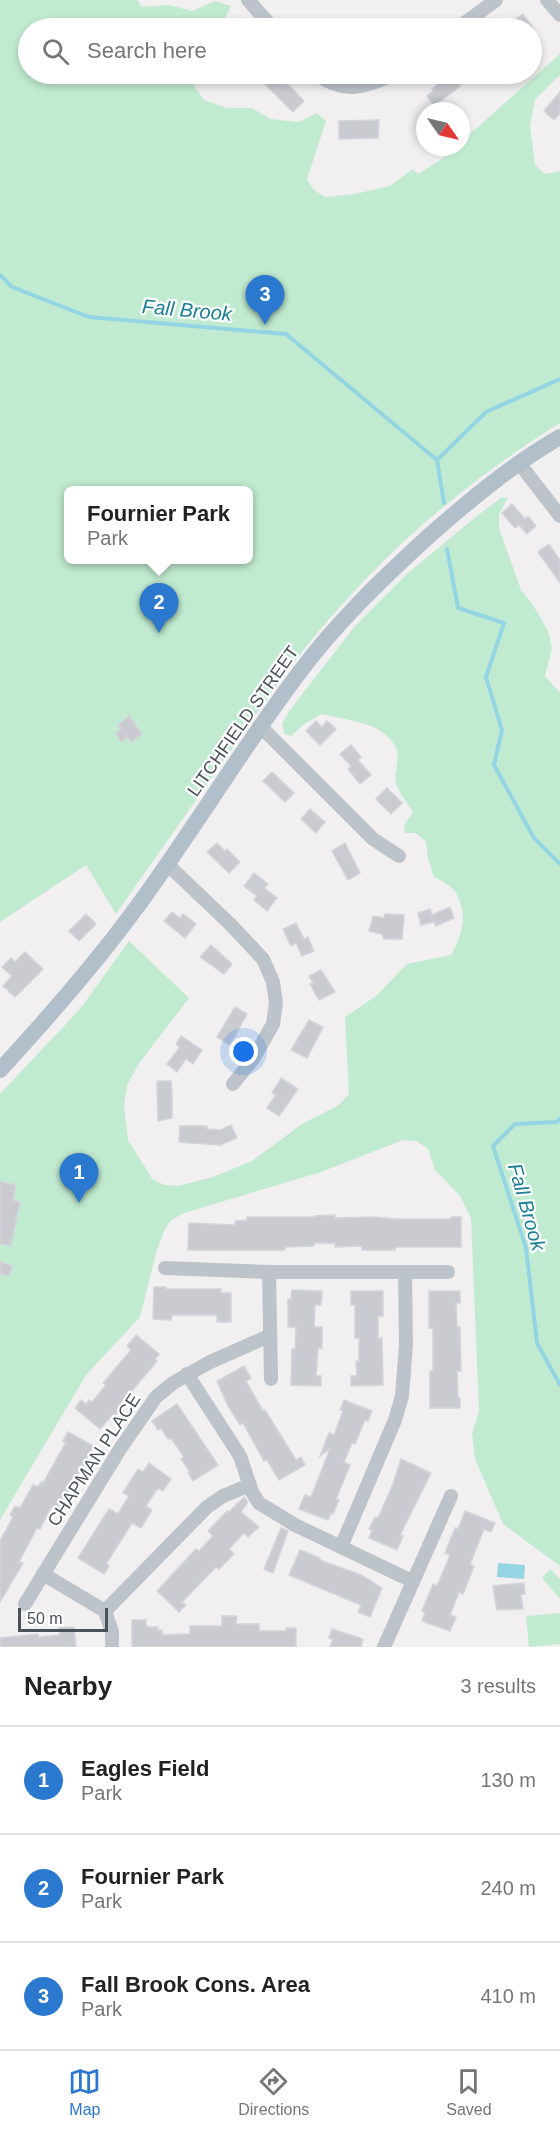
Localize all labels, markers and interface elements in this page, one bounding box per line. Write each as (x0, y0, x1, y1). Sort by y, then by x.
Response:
search box (18, 18, 542, 84)
icon: search (39, 35, 72, 68)
text: Search here (87, 38, 207, 63)
north arrow (416, 102, 470, 156)
pin: 3 (246, 276, 284, 325)
water label: Fall Brook (141, 295, 234, 325)
popup (64, 486, 253, 564)
text: Fournier Park (87, 501, 230, 526)
text: Park (87, 527, 128, 549)
pin: 2 (140, 584, 178, 633)
street label: LITCHFIELD STREET (183, 642, 303, 800)
your location (229, 1037, 258, 1066)
pin: 1 (60, 1154, 98, 1203)
water label: Fall Brook (504, 1161, 550, 1254)
street label: CHAPMAN PLACE (44, 1390, 144, 1530)
scale bar (18, 1605, 108, 1632)
text: 50 m (27, 1610, 63, 1627)
text: Nearby (24, 1671, 112, 1701)
text: 3 results (460, 1675, 536, 1697)
text: Eagles Field (81, 1756, 209, 1781)
text: 1 (38, 1769, 49, 1791)
text: 130 m (480, 1769, 536, 1791)
text: Park (81, 1782, 122, 1804)
text: Fournier Park (81, 1864, 224, 1889)
text: 2 (38, 1877, 49, 1899)
text: 240 m (480, 1877, 536, 1899)
text: Park (81, 1890, 122, 1912)
text: Fall Brook Cons. Area (81, 1972, 310, 1997)
text: 3 (38, 1985, 49, 2007)
text: 410 m (480, 1985, 536, 2007)
text: Park (81, 1998, 122, 2020)
tab: Map (68, 2065, 101, 2119)
tab: Directions (238, 2065, 309, 2119)
tab: Saved (446, 2065, 492, 2119)

